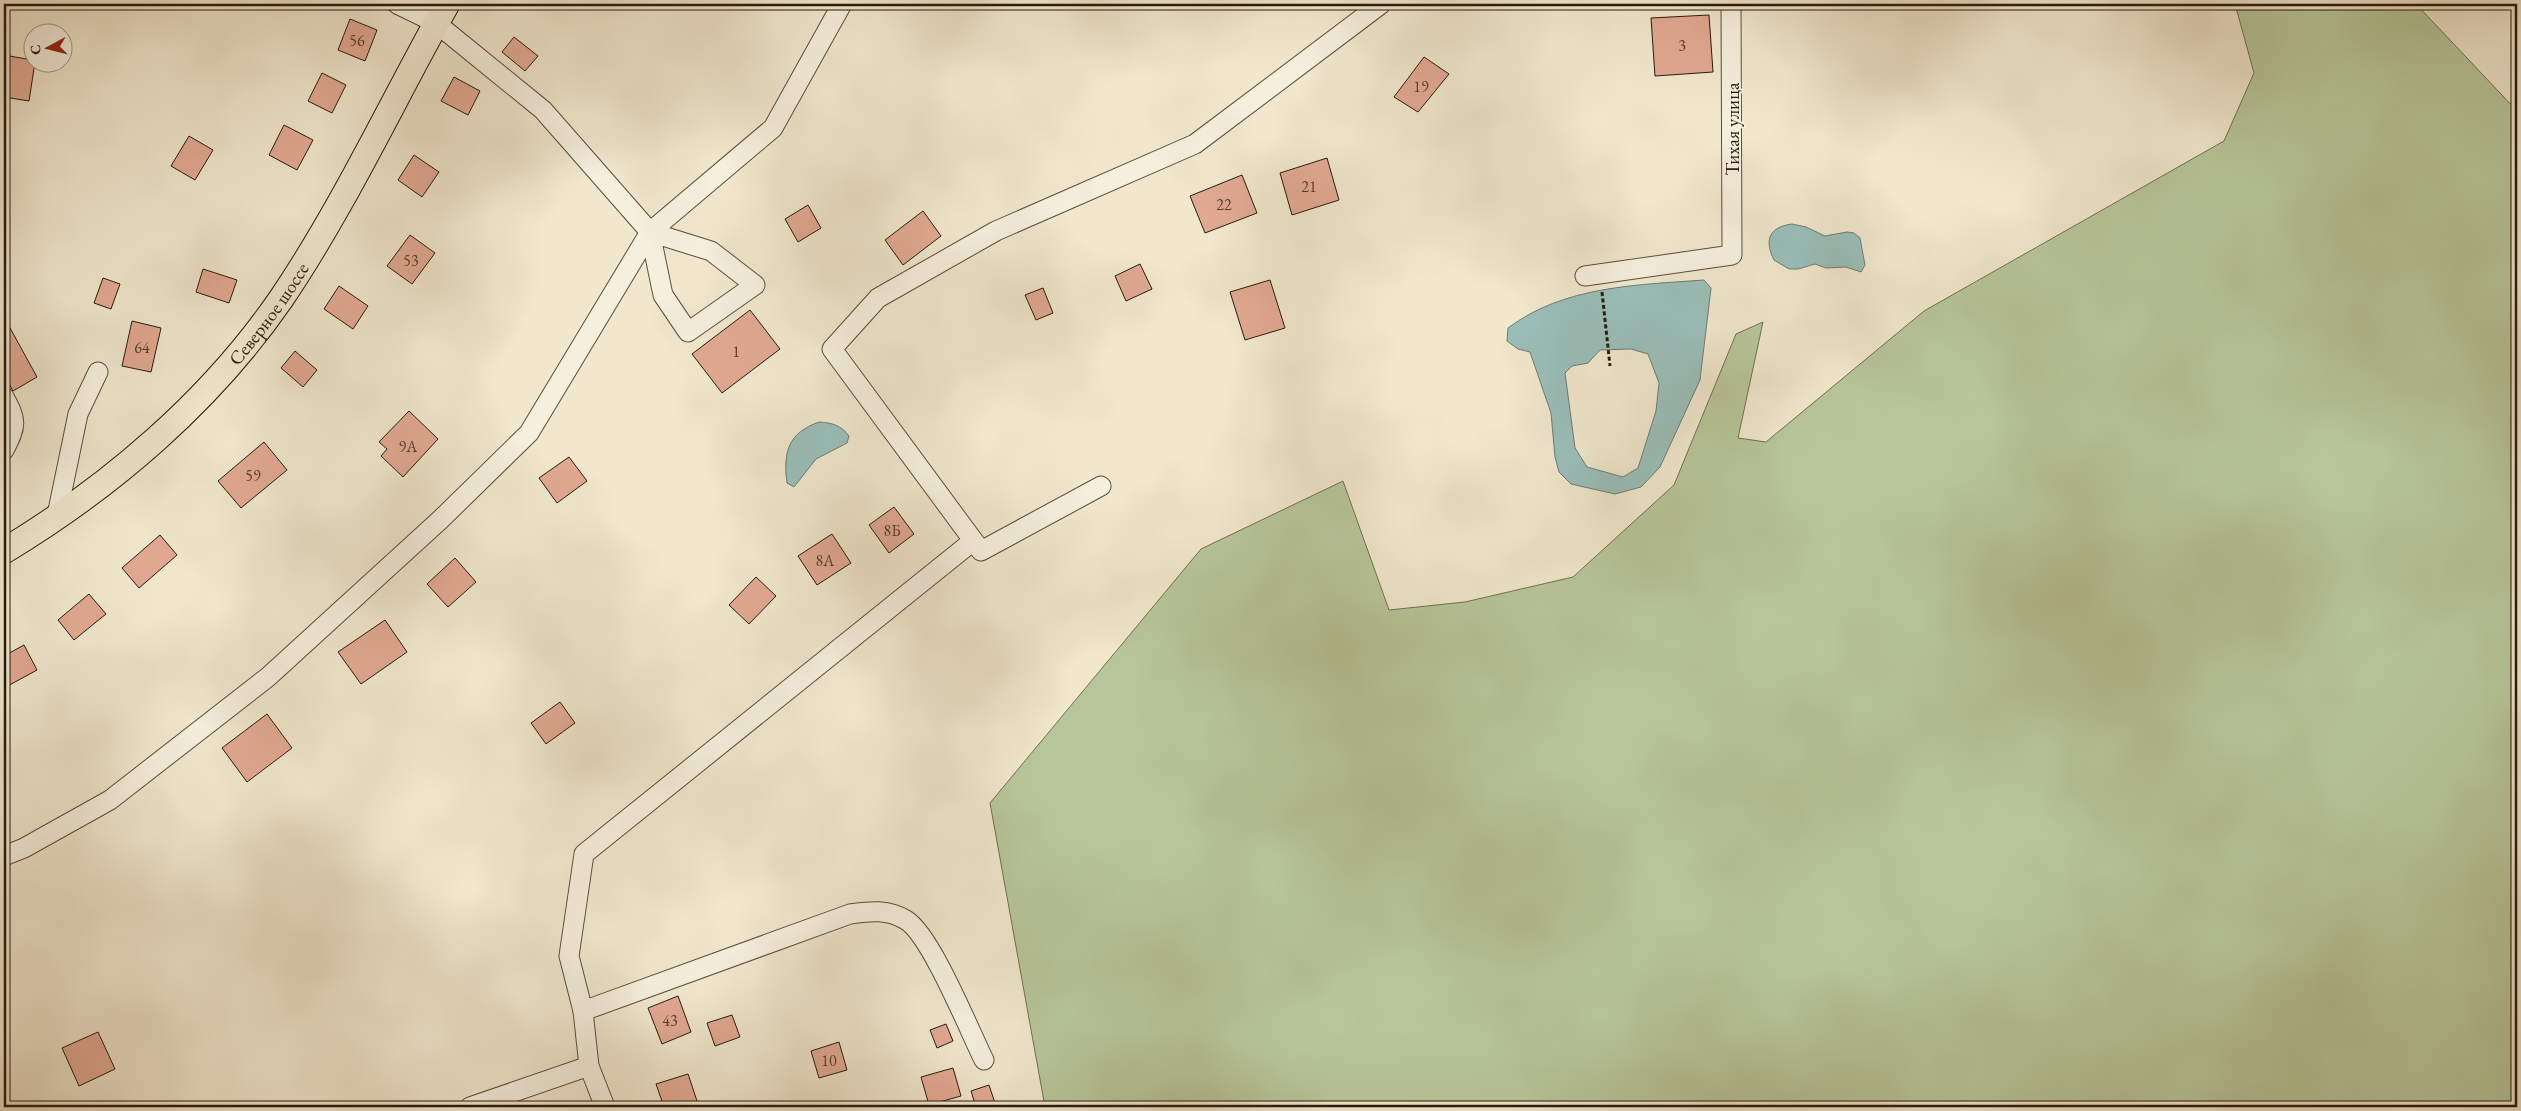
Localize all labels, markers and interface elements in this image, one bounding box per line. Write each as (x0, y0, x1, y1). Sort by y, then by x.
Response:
north arrow (22, 22, 72, 72)
house number: 56 (349, 30, 365, 51)
house number: 3 (1678, 35, 1686, 56)
text: С (26, 43, 45, 56)
house number: 19 (1413, 76, 1429, 97)
street label: Тихая улица (1720, 82, 1745, 176)
house number: 21 (1301, 176, 1317, 197)
house number: 22 (1216, 194, 1232, 215)
house number: 53 (403, 250, 419, 271)
street label: Северное шоссе (223, 258, 314, 370)
house number: 64 (134, 337, 150, 358)
house number: 1 (732, 341, 740, 362)
house number: 9А (399, 436, 418, 457)
house number: 59 (245, 465, 261, 486)
house number: 8Б (883, 520, 901, 541)
house number: 8А (816, 550, 835, 571)
house number: 43 (662, 1010, 678, 1031)
house number: 10 (821, 1050, 837, 1071)

